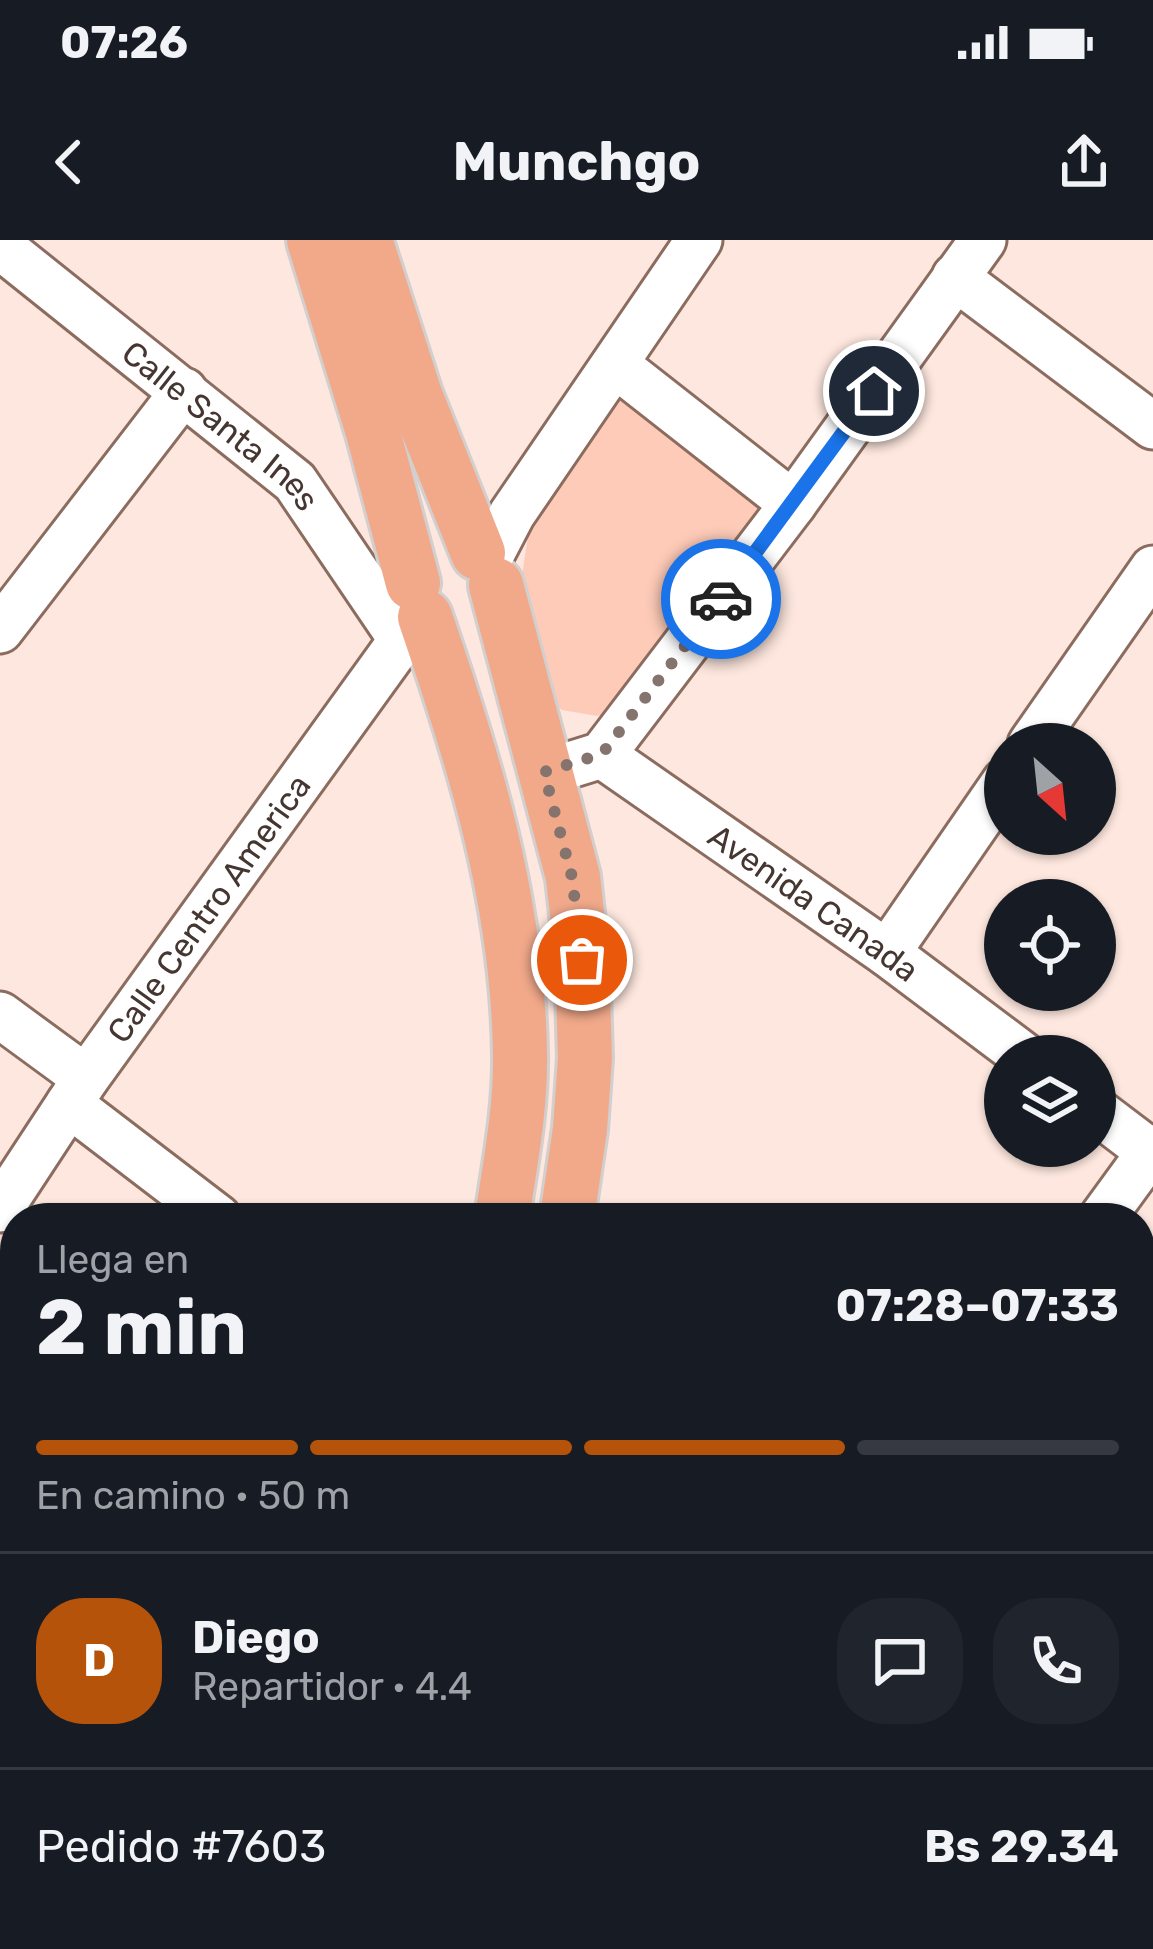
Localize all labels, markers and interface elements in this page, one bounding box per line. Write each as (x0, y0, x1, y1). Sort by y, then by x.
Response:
text: 07:26 (60, 16, 188, 69)
icon: back (36, 129, 102, 195)
icon: share (1051, 129, 1117, 195)
text: Munchgo (452, 130, 701, 194)
street label: Calle Santa Ines (114, 333, 327, 518)
pin (823, 340, 925, 442)
icon: home (841, 358, 907, 424)
courier (661, 539, 781, 659)
icon: car (688, 566, 754, 632)
north arrow (984, 723, 1116, 855)
map controls (984, 723, 1116, 1167)
street label: Calle Centro America (99, 767, 319, 1050)
street label: Avenida Canada (701, 816, 926, 990)
button: locate (984, 879, 1116, 1011)
pin (531, 909, 633, 1011)
icon: bag (549, 927, 615, 993)
button: layers (984, 1035, 1116, 1167)
text: Llega en (36, 1237, 189, 1283)
text: 07:28–07:33 (835, 1279, 1119, 1332)
text: 2 min (36, 1281, 247, 1374)
text: En camino · 50 m (36, 1473, 350, 1519)
button: chat (837, 1598, 963, 1724)
button: phone (993, 1598, 1119, 1724)
text: Diego (192, 1611, 320, 1664)
text: D (83, 1634, 115, 1687)
text: Repartidor · 4.4 (192, 1664, 472, 1710)
text: Pedido #7603 (36, 1820, 326, 1873)
text: Bs 29.34 (924, 1820, 1119, 1873)

